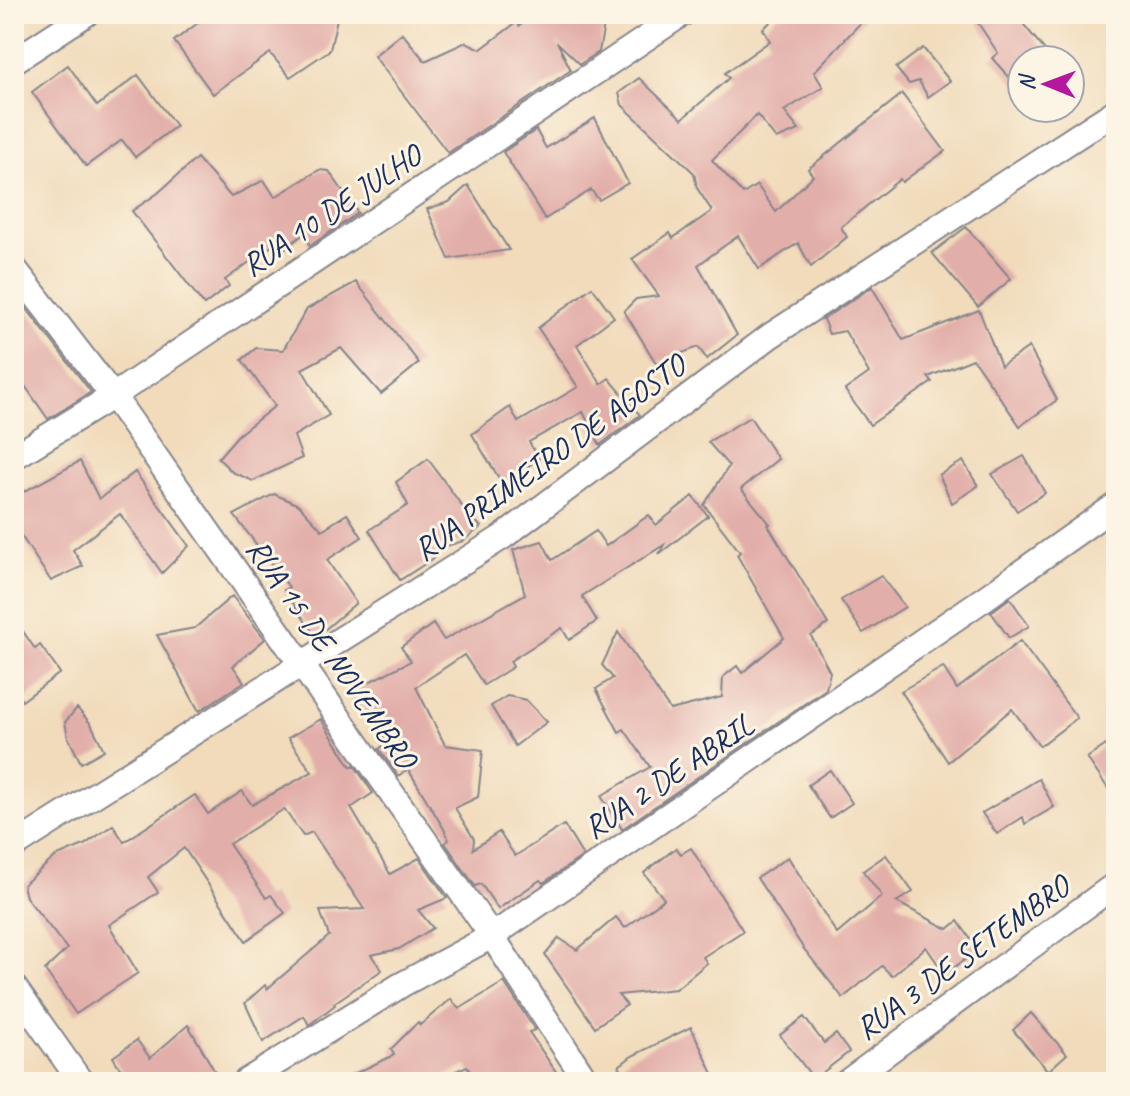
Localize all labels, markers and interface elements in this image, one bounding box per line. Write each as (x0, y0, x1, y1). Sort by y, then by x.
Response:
north arrow (1006, 44, 1086, 124)
text: N (1013, 73, 1041, 91)
street label: RUA 10 DE JULHO (234, 134, 432, 286)
street label: RUA PRIMEIRO DE AGOSTO (405, 343, 696, 570)
street label: RUA 15 DE NOVEMBRO (237, 531, 428, 779)
street label: RUA 2 DE ABRIL (576, 704, 762, 848)
street label: RUA 3 DE SETEMBRO (847, 864, 1080, 1049)

